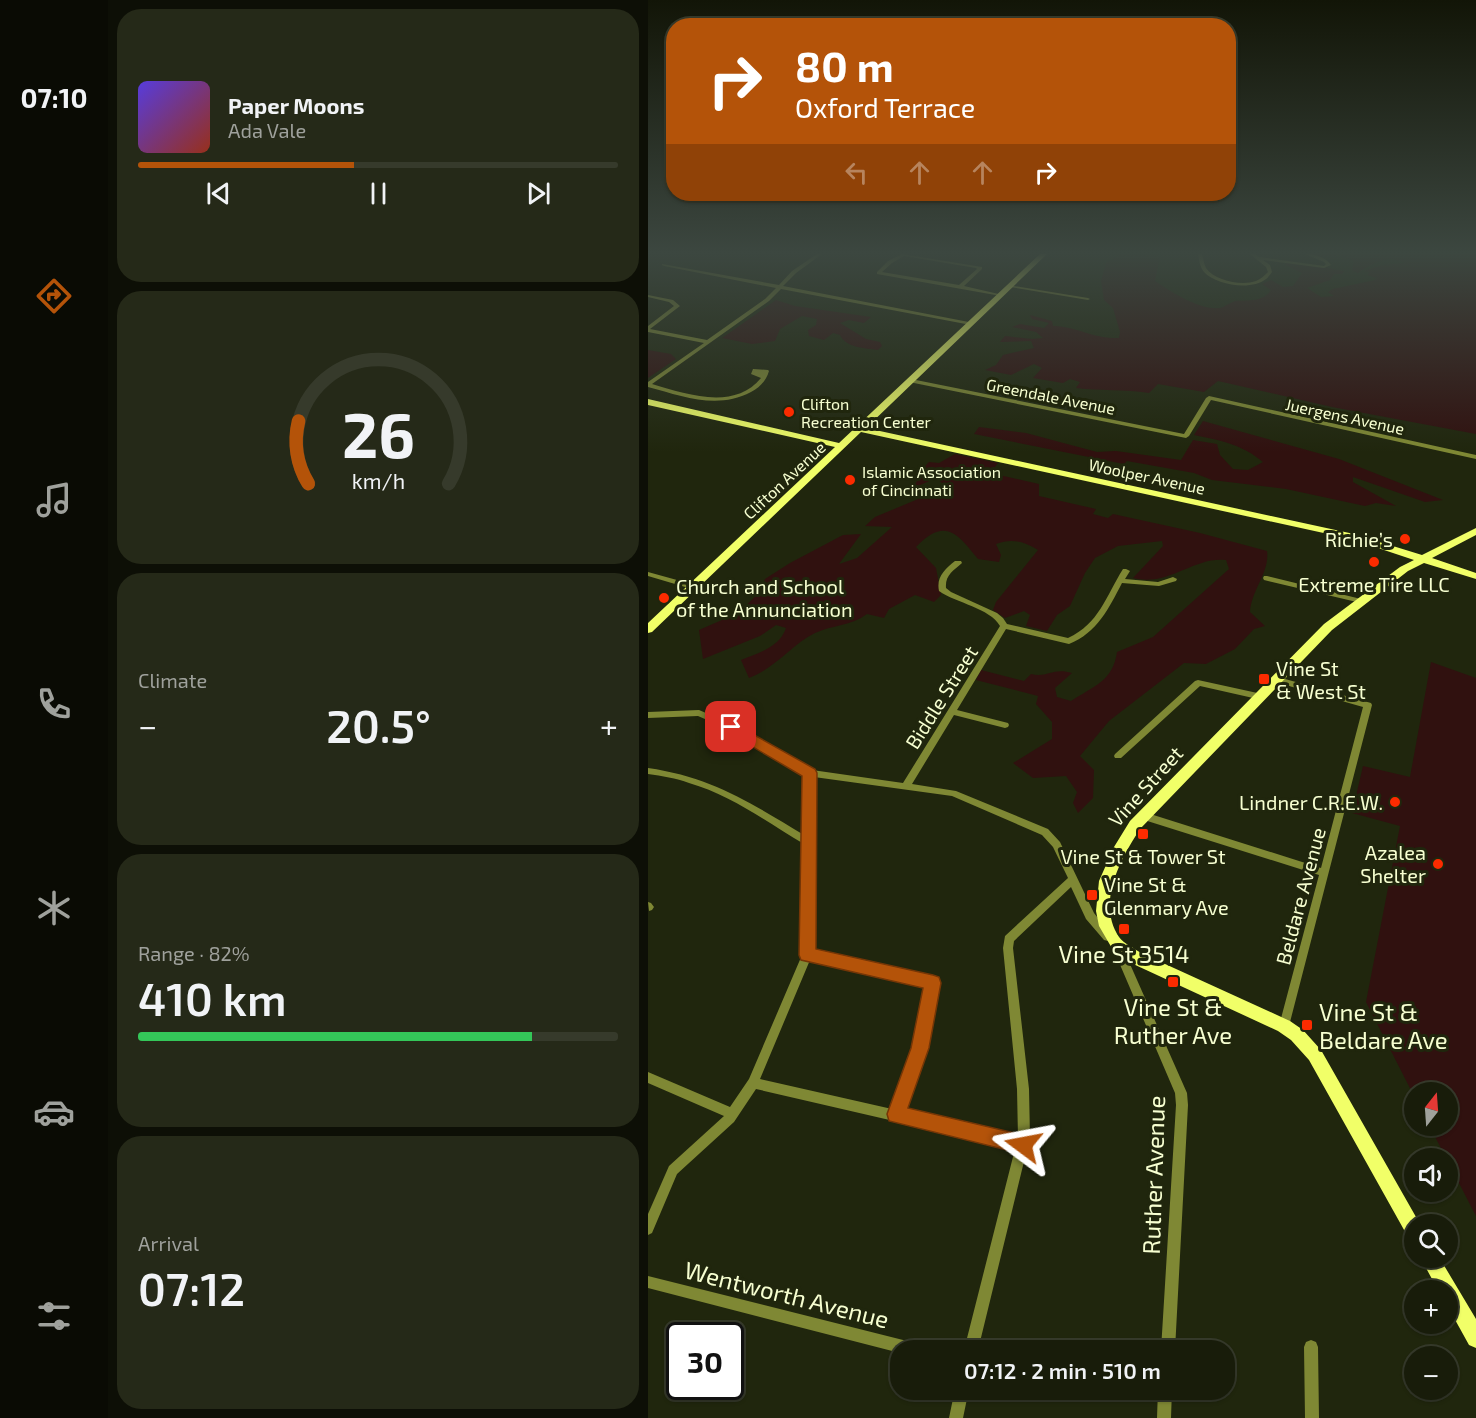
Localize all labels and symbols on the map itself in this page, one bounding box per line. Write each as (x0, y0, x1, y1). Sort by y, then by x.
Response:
street label: Greendale Avenue (985, 374, 1117, 418)
place label: Clifton Recreation Center (801, 394, 932, 431)
street label: Juergens Avenue (1284, 394, 1406, 438)
marker: Clifton Recreation Center (782, 405, 796, 419)
street label: Clifton Avenue (739, 437, 829, 523)
street label: Woolper Avenue (1087, 454, 1207, 498)
place label: Islamic Association of Cincinnati (862, 462, 1001, 499)
marker: Islamic Association of Cincinnati (843, 473, 857, 487)
place label: Richie’s (1325, 527, 1393, 551)
marker: Richie’s (1398, 532, 1412, 546)
marker: Extreme Tire LLC (1367, 555, 1381, 569)
place label: Extreme Tire LLC (1298, 572, 1450, 596)
place label: Church and School of the Annunciation (676, 574, 853, 621)
marker: Church and School of the Annunciation (657, 591, 671, 605)
street label: Biddle Street (900, 641, 982, 753)
place label: Vine St & West St (1276, 656, 1366, 703)
marker: Vine St & West St (1257, 672, 1271, 686)
pin (705, 701, 756, 752)
street label: Vine Street (1103, 741, 1187, 831)
place label: Lindner C.R.E.W. (1239, 790, 1383, 814)
marker: Lindner C.R.E.W. (1388, 795, 1402, 809)
street label: Beldare Avenue (1270, 825, 1330, 967)
marker: Vine St & Tower St (1136, 827, 1150, 841)
place label: Azalea Shelter (1360, 840, 1426, 887)
place label: Vine St & Tower St (1060, 844, 1226, 868)
marker: Azalea Shelter (1431, 857, 1445, 871)
place label: Vine St & Glenmary Ave (1104, 872, 1229, 919)
marker: Vine St & Glenmary Ave (1085, 888, 1099, 902)
marker: Vine St 3514 (1117, 922, 1131, 936)
place label: Vine St 3514 (1058, 939, 1190, 968)
marker: Vine St & Ruther Ave (1166, 975, 1180, 989)
place label: Vine St & Ruther Ave (1114, 992, 1232, 1049)
place label: Vine St & Beldare Ave (1319, 997, 1448, 1054)
marker: Vine St & Beldare Ave (1300, 1018, 1314, 1032)
north arrow (1404, 1082, 1458, 1136)
street label: Ruther Avenue (1136, 1095, 1170, 1255)
position arrow (991, 1113, 1055, 1177)
street label: Wentworth Avenue (682, 1255, 892, 1333)
speed limit sign: 30 (666, 1322, 744, 1400)

